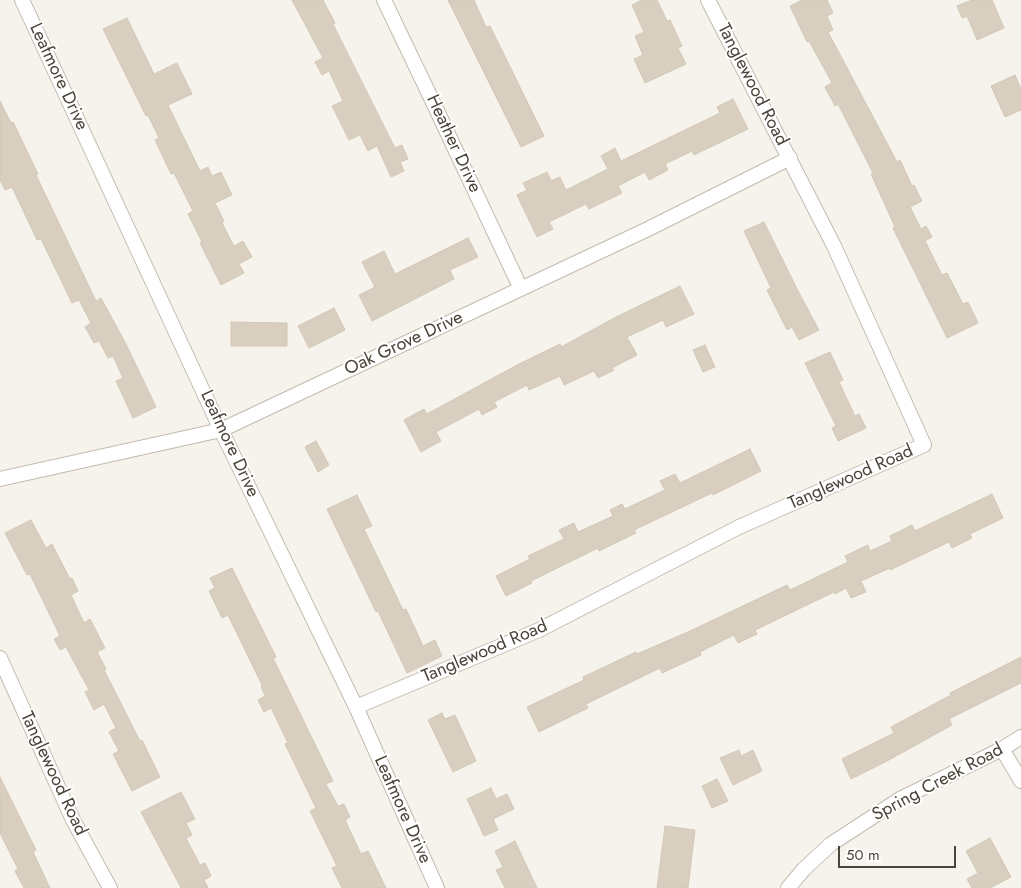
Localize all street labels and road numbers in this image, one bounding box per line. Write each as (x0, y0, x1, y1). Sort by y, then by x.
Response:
street label: Leafmore Drive (24, 20, 92, 134)
street label: Tanglewood Road (712, 20, 792, 150)
street label: Heather Drive (421, 92, 485, 196)
street label: Oak Grove Drive (341, 307, 467, 381)
street label: Leafmore Drive (195, 387, 263, 501)
street label: Tanglewood Road (785, 441, 917, 515)
street label: Tanglewood Road (419, 616, 551, 688)
street label: Tanglewood Road (15, 709, 91, 839)
street label: Spring Creek Road (869, 739, 1007, 827)
street label: Leafmore Drive (369, 753, 435, 867)

